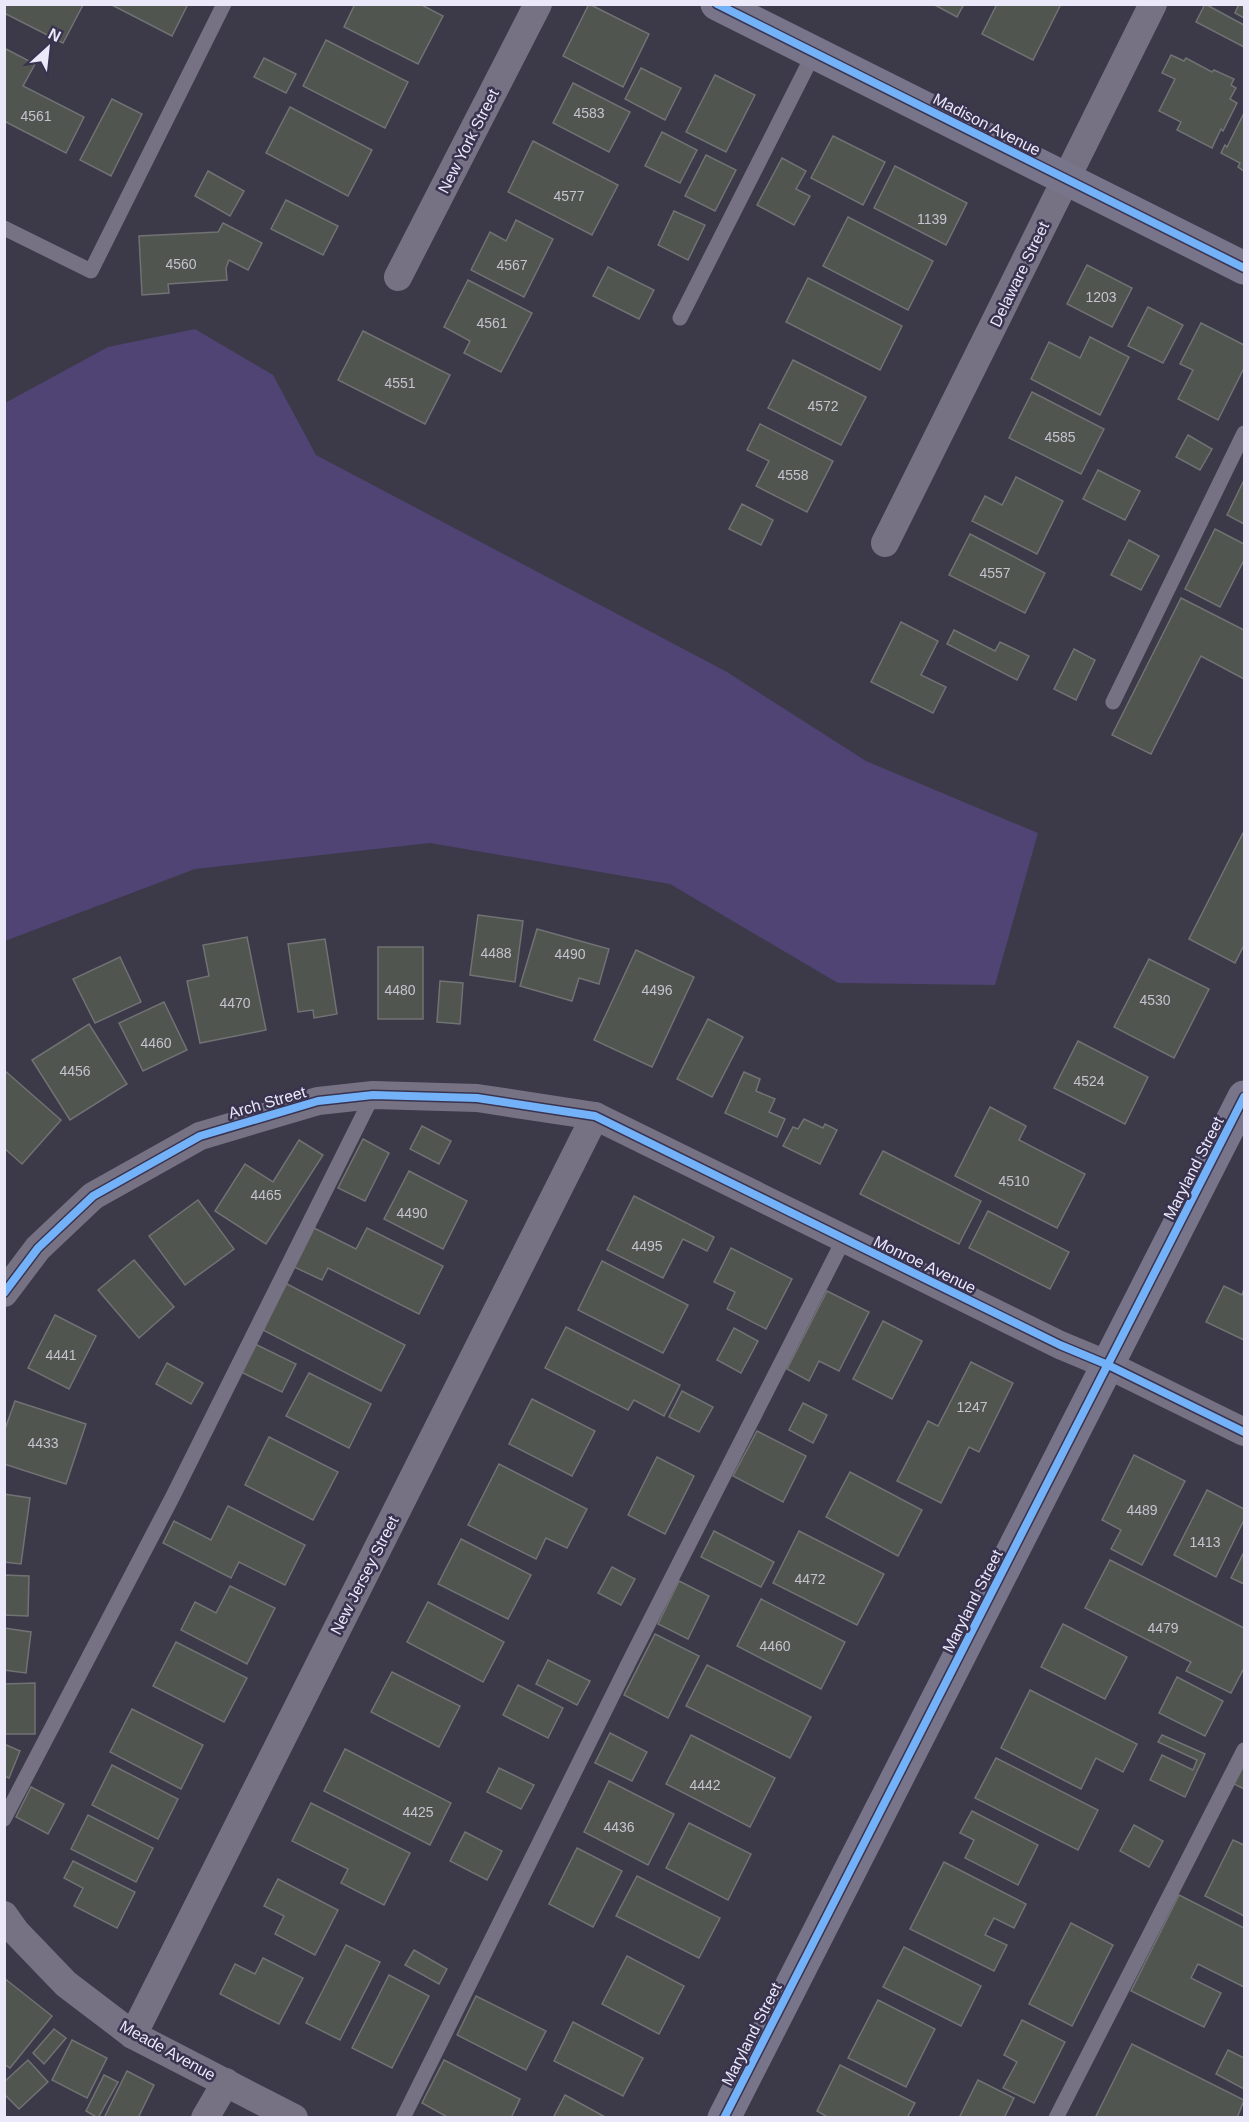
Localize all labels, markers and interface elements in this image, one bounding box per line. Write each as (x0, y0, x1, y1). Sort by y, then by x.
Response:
north arrow (18, 18, 78, 78)
text: N (46, 25, 64, 45)
street label: New York Street (435, 86, 502, 196)
street label: Madison Avenue (930, 90, 1043, 159)
house number: 4583 (573, 105, 605, 121)
house number: 4561 (20, 108, 52, 124)
house number: 4577 (553, 188, 585, 204)
house number: 1139 (917, 211, 947, 227)
street label: Delaware Street (987, 218, 1052, 329)
house number: 4560 (165, 256, 197, 272)
house number: 4567 (496, 257, 528, 273)
house number: 1203 (1085, 289, 1117, 305)
house number: 4561 (476, 315, 508, 331)
house number: 4551 (384, 375, 416, 391)
house number: 4572 (807, 398, 839, 414)
house number: 4585 (1044, 429, 1076, 445)
house number: 4558 (777, 467, 809, 483)
house number: 4557 (979, 565, 1011, 581)
house number: 4488 (480, 945, 512, 961)
house number: 4490 (554, 946, 586, 962)
house number: 4480 (384, 982, 416, 998)
house number: 4496 (641, 982, 673, 998)
house number: 4530 (1139, 992, 1171, 1008)
house number: 4470 (219, 995, 251, 1011)
house number: 4460 (140, 1035, 172, 1051)
house number: 4456 (59, 1063, 91, 1079)
house number: 4524 (1073, 1073, 1105, 1089)
street label: Arch Street (226, 1083, 308, 1122)
street label: Maryland Street (1160, 1114, 1227, 1222)
house number: 4510 (998, 1173, 1030, 1189)
house number: 4465 (250, 1187, 282, 1203)
house number: 4490 (396, 1205, 428, 1221)
street label: Monroe Avenue (871, 1232, 979, 1297)
house number: 4495 (631, 1238, 663, 1254)
house number: 4441 (45, 1347, 77, 1363)
house number: 1247 (956, 1399, 988, 1415)
house number: 4433 (27, 1435, 59, 1451)
house number: 4489 (1126, 1502, 1158, 1518)
street label: New Jersey Street (327, 1513, 402, 1637)
house number: 1413 (1189, 1534, 1221, 1550)
street label: Maryland Street (939, 1547, 1006, 1655)
house number: 4472 (794, 1571, 826, 1587)
house number: 4479 (1147, 1620, 1179, 1636)
house number: 4460 (759, 1638, 791, 1654)
house number: 4442 (689, 1777, 721, 1793)
house number: 4425 (402, 1804, 434, 1820)
house number: 4436 (603, 1819, 635, 1835)
street label: Maryland Street (718, 1980, 785, 2088)
street label: Meade Avenue (117, 2017, 219, 2084)

